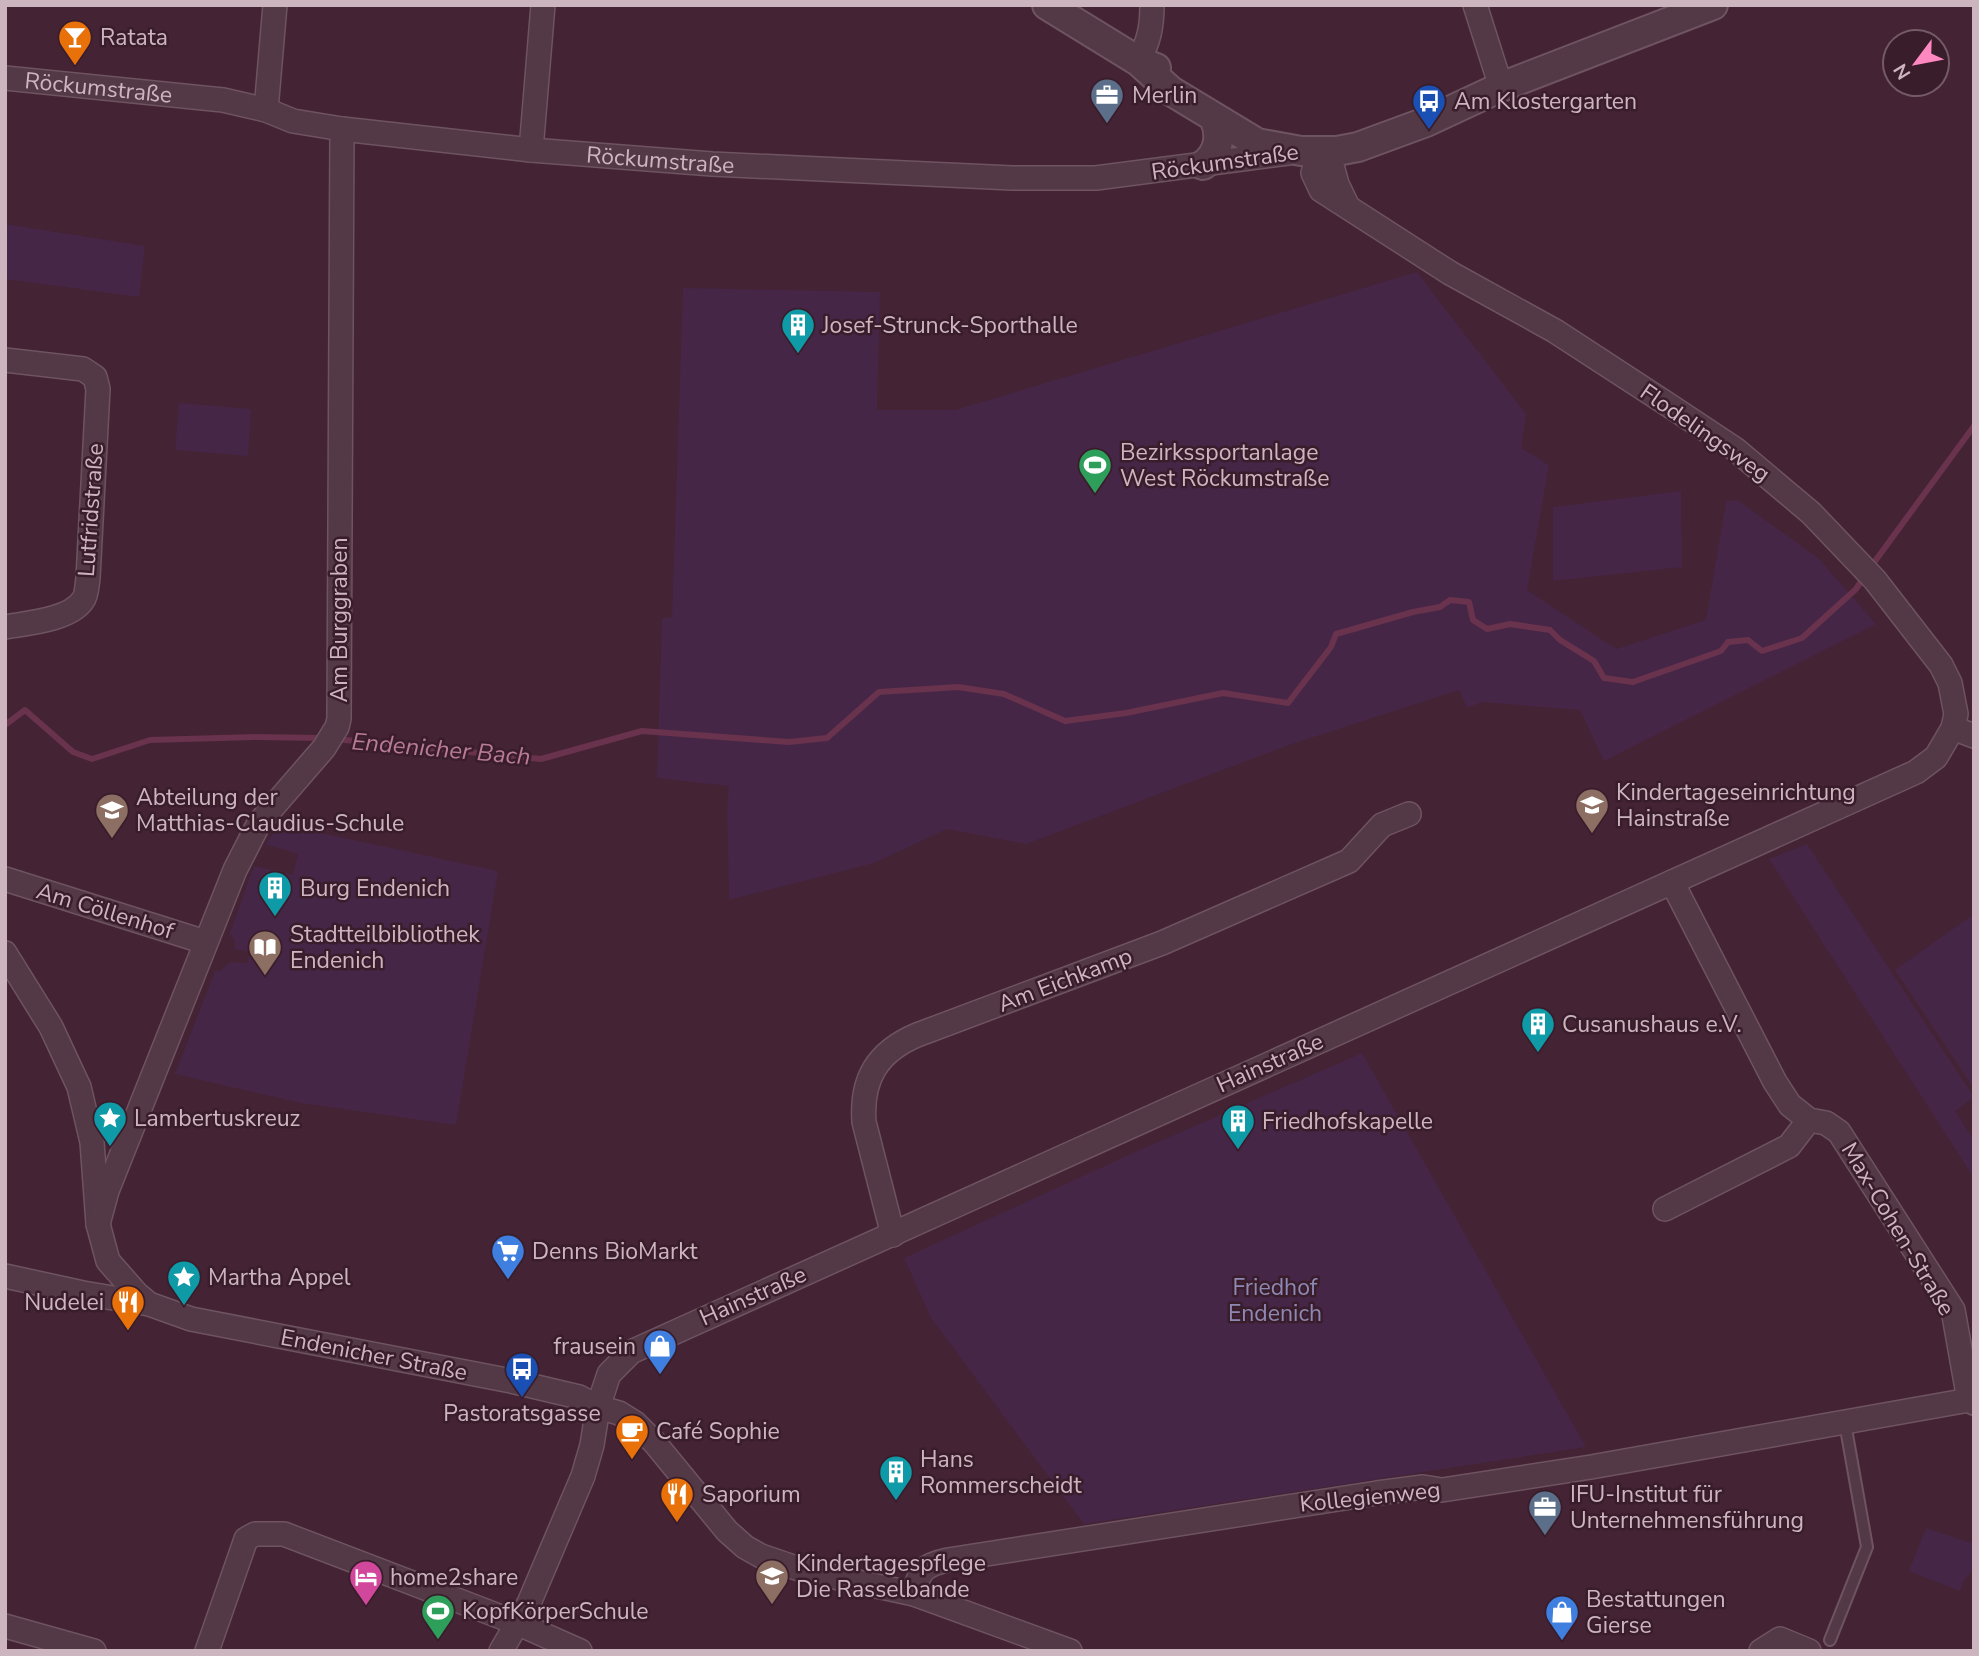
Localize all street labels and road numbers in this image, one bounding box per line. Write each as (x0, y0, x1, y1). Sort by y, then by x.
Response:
street label: Röckumstraße (23, 65, 174, 110)
street label: Röckumstraße (1149, 136, 1301, 188)
street label: Röckumstraße (585, 139, 735, 181)
street label: Flodelingsweg (1634, 377, 1776, 489)
street label: Lutfridstraße (71, 442, 111, 578)
street label: Am Burggraben (324, 538, 355, 702)
street label: Am Cöllenhof (33, 875, 178, 947)
street label: Am Eichkamp (993, 940, 1137, 1020)
street label: Hainstraße (1212, 1026, 1328, 1100)
street label: Max-Cohen-Straße (1834, 1137, 1962, 1321)
street label: Hainstraße (695, 1259, 811, 1333)
street label: Endenicher Straße (278, 1322, 470, 1388)
street label: Kollegienweg (1298, 1474, 1442, 1520)

